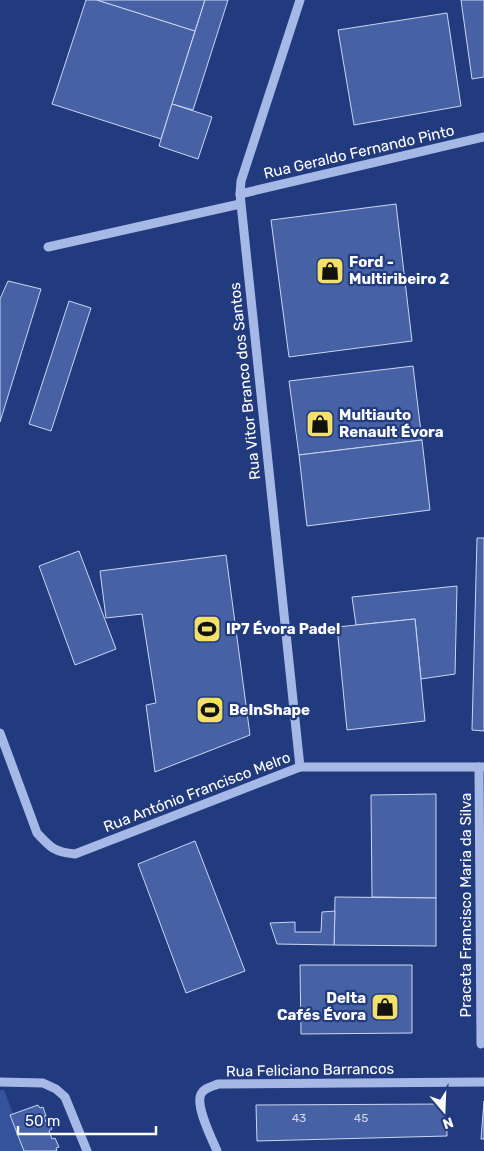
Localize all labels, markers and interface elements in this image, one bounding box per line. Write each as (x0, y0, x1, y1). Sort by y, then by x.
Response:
street label: Rua Geraldo Fernando Pinto (262, 121, 456, 183)
place label: Ford - Multiribeiro 2 (349, 253, 449, 288)
shop icon: Ford - Multiribeiro 2 (315, 256, 345, 286)
street label: Rua Vitor Branco dos Santos (226, 281, 264, 481)
place label: Multiauto Renault Évora (339, 406, 444, 441)
shop icon: Multiauto Renault Évora (305, 409, 335, 439)
sports icon: IP7 Évora Padel (192, 614, 222, 644)
place label: IP7 Évora Padel (226, 620, 340, 638)
sports icon: BeInShape (195, 695, 225, 725)
place label: BeInShape (229, 701, 310, 719)
street label: Rua António Francisco Melro (101, 748, 293, 836)
street label: Praceta Francisco Maria da Silva (457, 793, 475, 1017)
place label: Delta Cafés Évora (277, 989, 366, 1024)
shop icon: Delta Cafés Évora (370, 992, 400, 1022)
street label: Rua Feliciano Barrancos (226, 1060, 395, 1080)
north arrow (419, 1086, 469, 1136)
scale bar (18, 1104, 155, 1136)
house number: 43 (292, 1111, 306, 1125)
house number: 45 (354, 1111, 368, 1125)
text: 50 m (25, 1112, 60, 1130)
text: N (441, 1113, 456, 1132)

